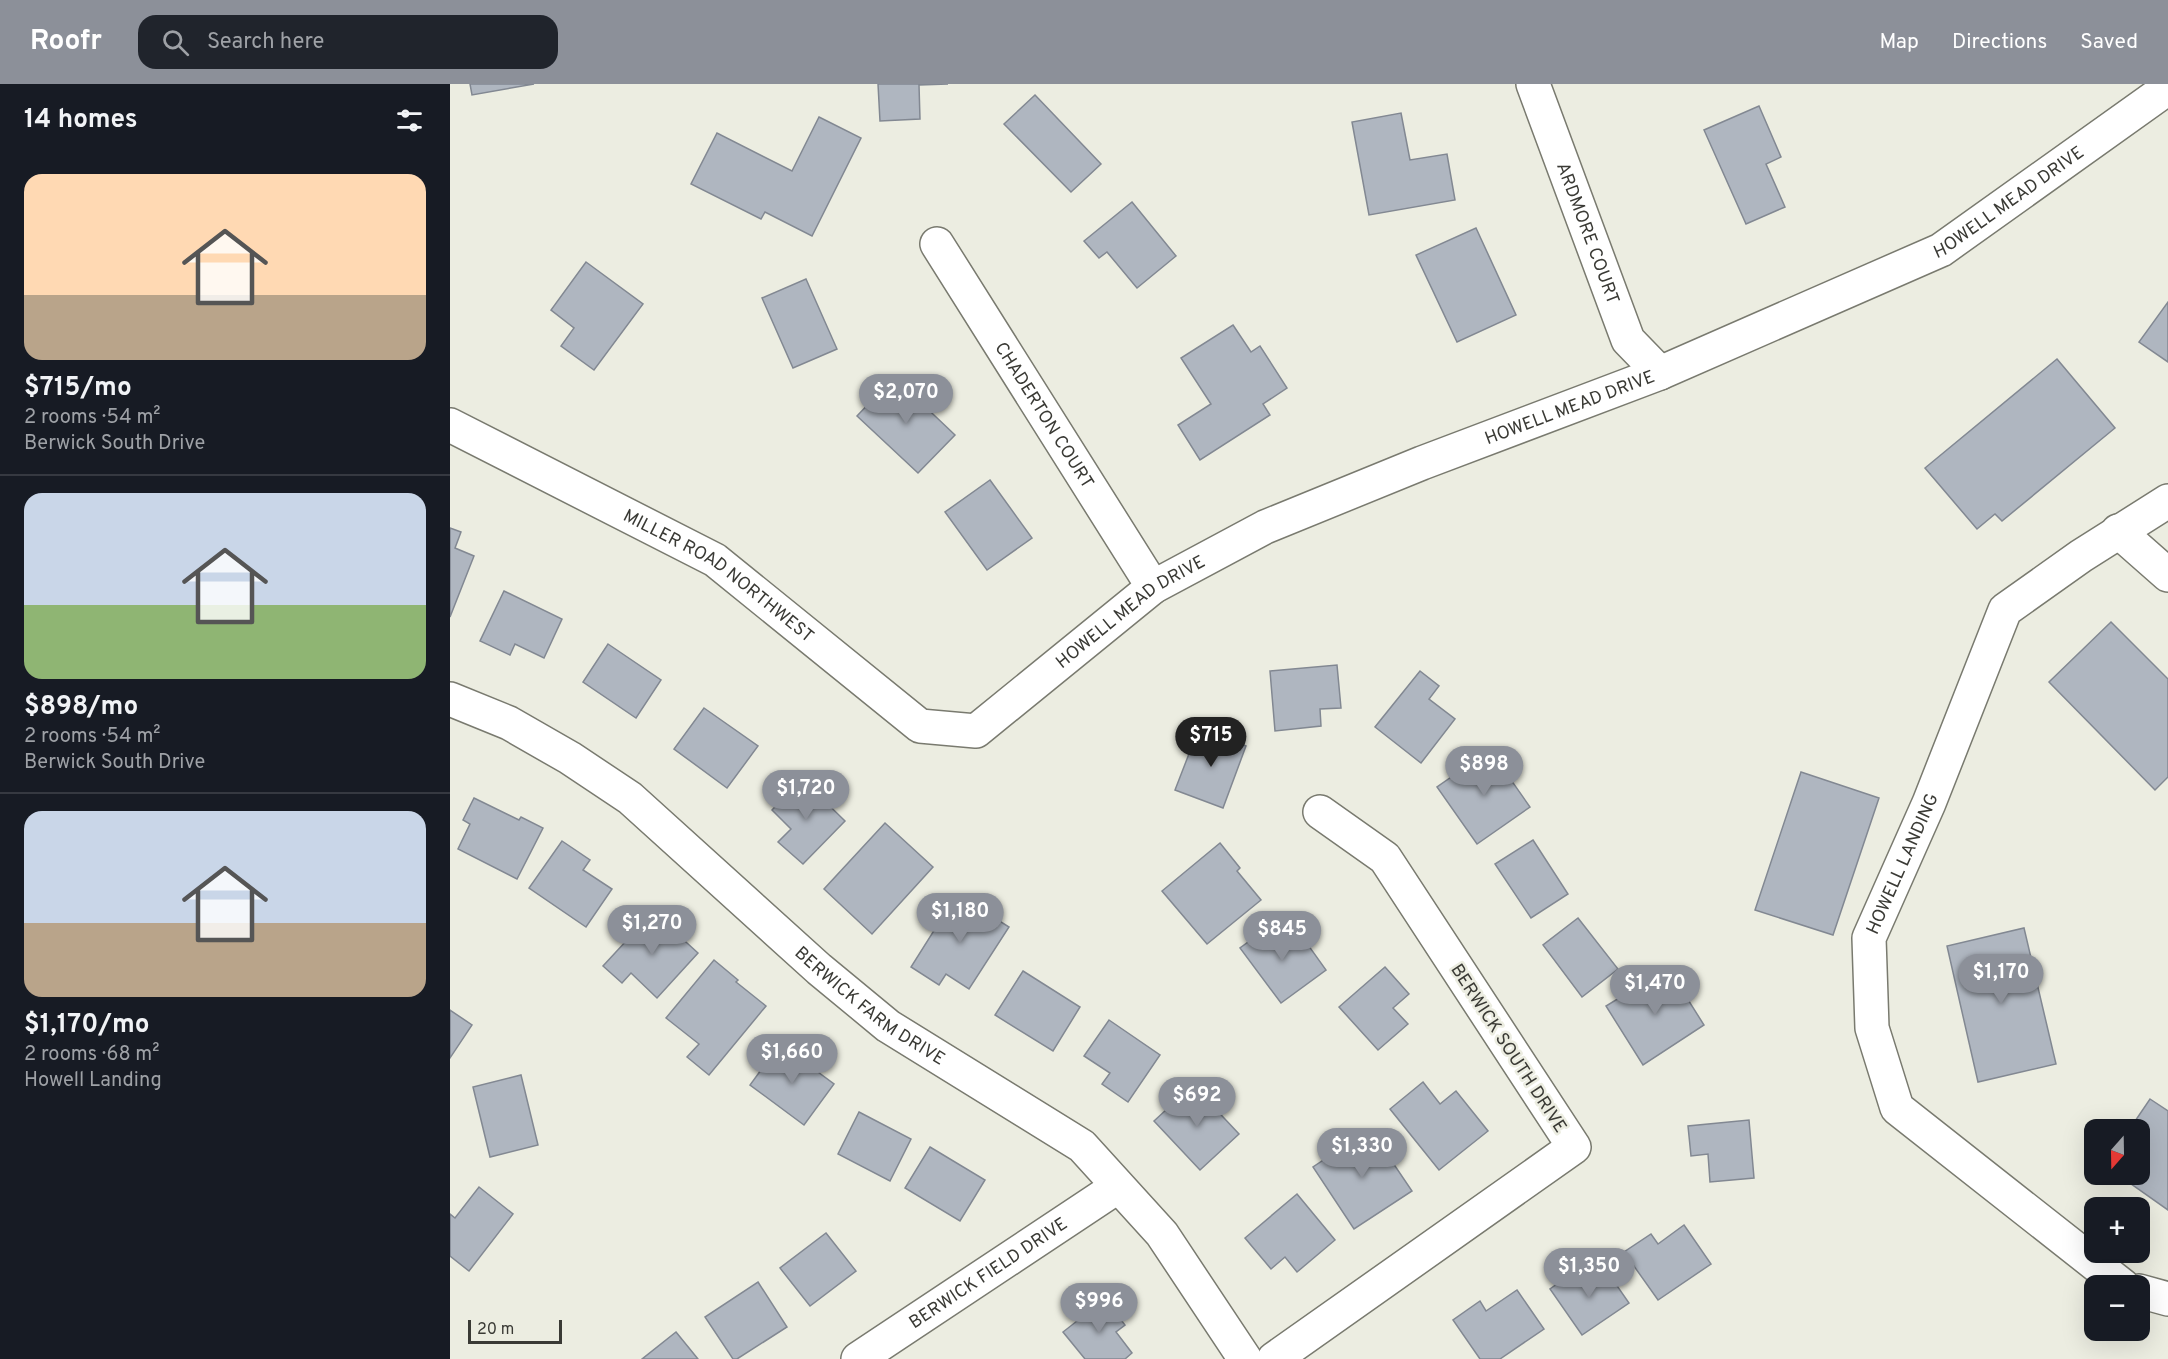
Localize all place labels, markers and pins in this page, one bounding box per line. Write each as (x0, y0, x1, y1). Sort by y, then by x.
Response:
pin: $2,070 (857, 374, 955, 425)
pin: $715 (1175, 717, 1247, 768)
pin: $898 (1448, 746, 1520, 797)
pin: $1,720 (757, 770, 855, 821)
pin: $1,180 (911, 893, 1009, 944)
pin: $1,270 (603, 905, 701, 956)
pin: $845 (1246, 911, 1318, 962)
pin: $1,170 (1952, 954, 2050, 1005)
pin: $1,470 (1606, 965, 1704, 1016)
pin: $1,660 (743, 1034, 841, 1085)
pin: $692 (1161, 1077, 1233, 1128)
pin: $1,330 (1313, 1128, 1411, 1179)
pin: $1,350 (1540, 1248, 1638, 1299)
pin: $996 (1063, 1283, 1135, 1334)

